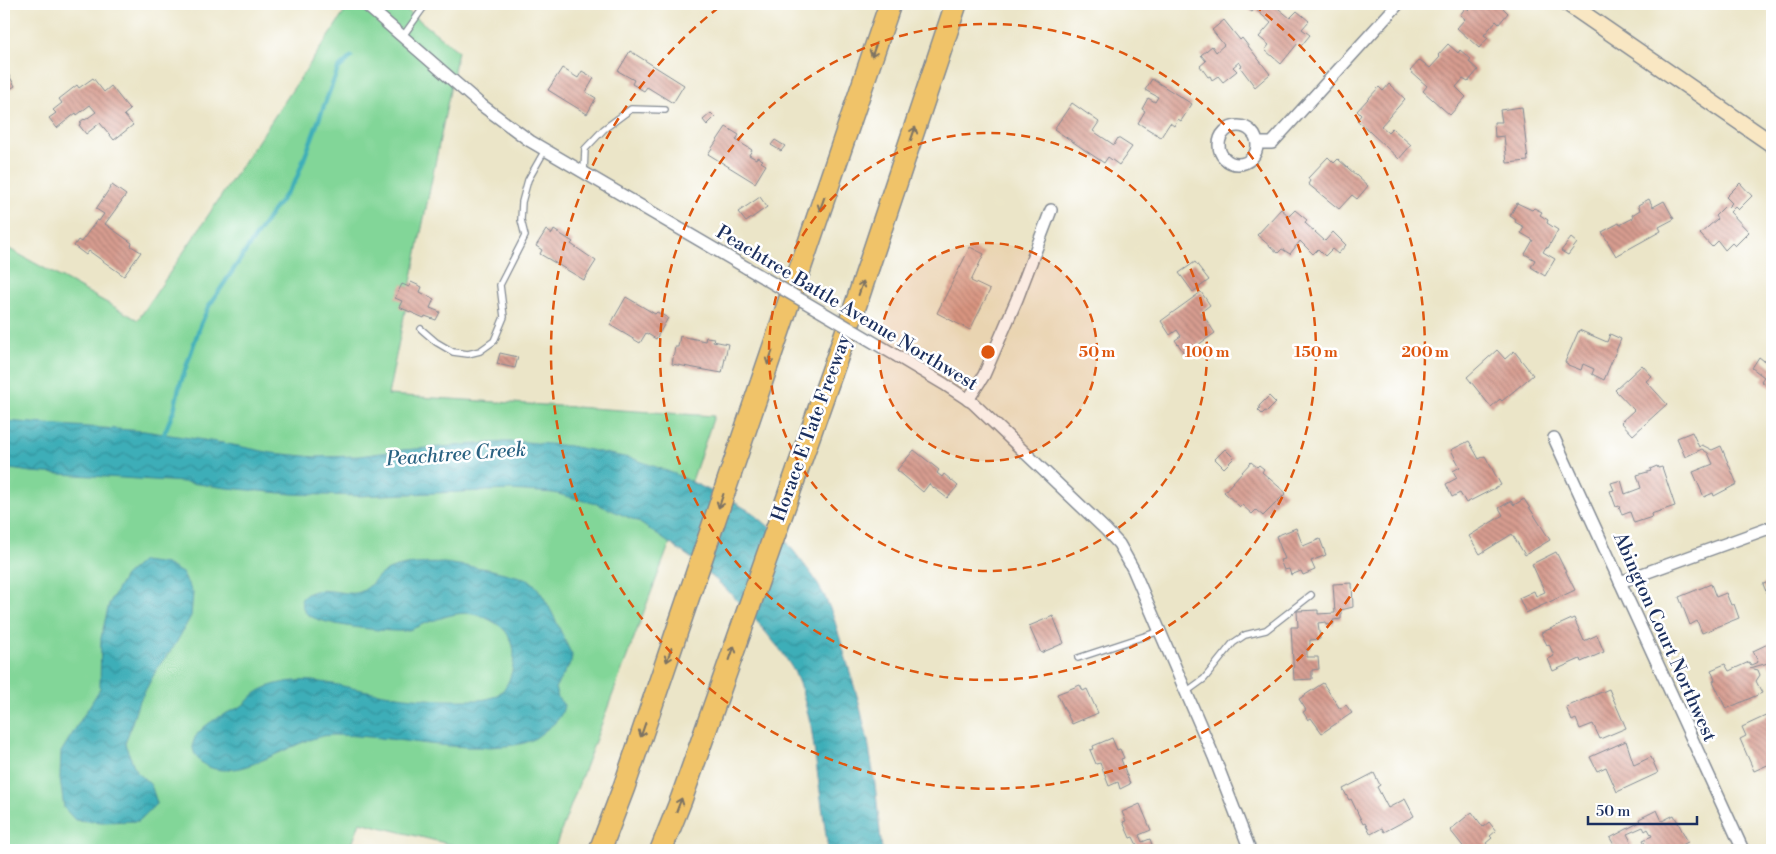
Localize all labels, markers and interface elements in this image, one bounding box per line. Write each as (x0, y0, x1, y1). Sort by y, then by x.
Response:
one-way arrow (869, 42, 879, 58)
one-way arrow (909, 126, 918, 142)
one-way arrow (817, 196, 826, 211)
street label: Peachtree Battle Avenue Northwest (712, 220, 983, 396)
one-way arrow (857, 280, 866, 296)
street label: Horace E Tate Freeway (766, 331, 856, 525)
centre of rings (979, 343, 997, 361)
text: 50 m (1079, 343, 1115, 362)
text: 100 m (1185, 343, 1230, 362)
text: 150 m (1294, 343, 1338, 362)
text: 200 m (1401, 343, 1449, 362)
one-way arrow (765, 349, 774, 365)
water label: Peachtree Creek (384, 438, 527, 472)
one-way arrow (716, 493, 725, 509)
street label: Abington Court Northwest (1608, 528, 1722, 746)
one-way arrow (728, 646, 737, 661)
one-way arrow (663, 647, 673, 663)
one-way arrow (638, 721, 647, 737)
scale bar (1588, 794, 1697, 826)
one-way arrow (675, 798, 684, 813)
text: 50 m (1596, 802, 1630, 821)

